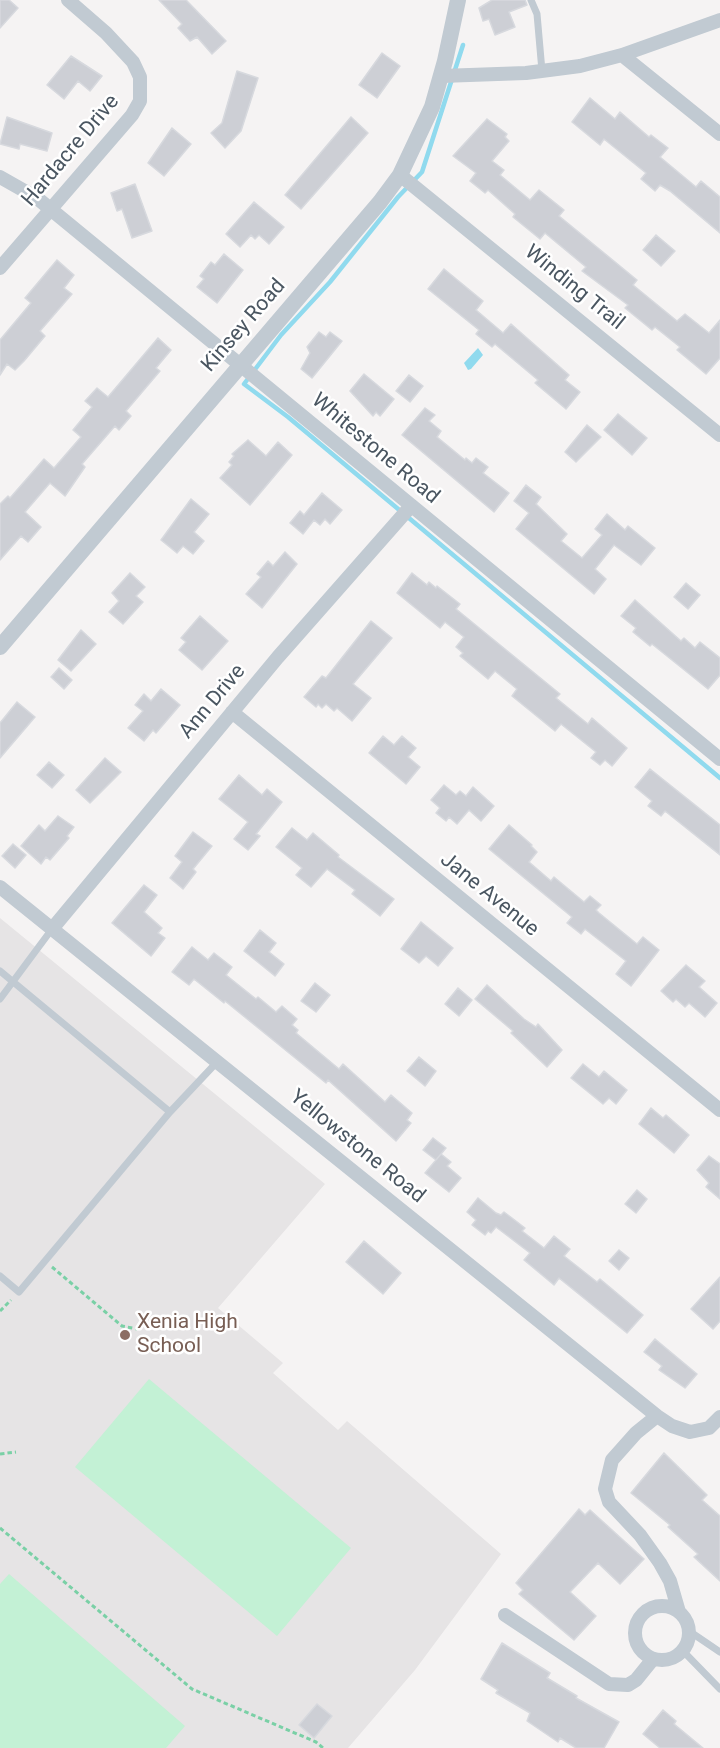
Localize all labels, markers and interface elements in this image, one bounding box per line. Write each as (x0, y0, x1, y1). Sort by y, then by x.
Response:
street label: Hardacre Drive (17, 90, 125, 212)
street label: Winding Trail (519, 240, 629, 336)
street label: Kinsey Road (197, 274, 291, 378)
street label: Whitestone Road (306, 388, 444, 510)
street label: Ann Drive (175, 660, 251, 744)
street label: Jane Avenue (435, 848, 543, 942)
street label: Yellowstone Road (284, 1085, 430, 1209)
place label: Xenia High School (137, 1310, 238, 1360)
marker: Xenia High School (118, 1328, 132, 1342)

